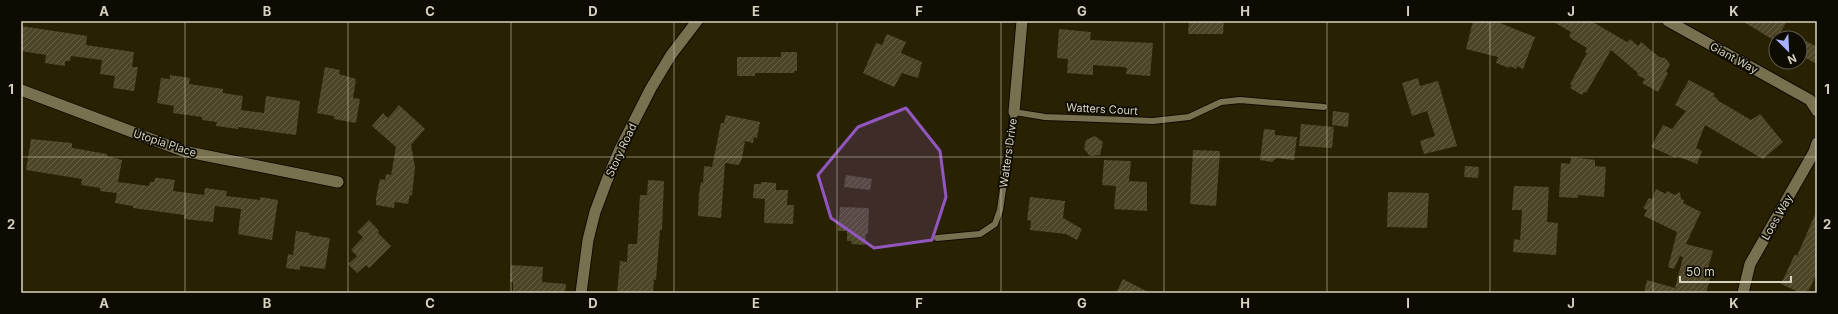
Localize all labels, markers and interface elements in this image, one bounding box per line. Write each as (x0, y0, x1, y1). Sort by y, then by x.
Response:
text: A (99, 3, 109, 19)
text: B (263, 3, 272, 19)
text: C (425, 3, 435, 19)
text: D (588, 3, 598, 19)
text: E (752, 3, 760, 19)
text: F (915, 3, 923, 19)
text: G (1077, 3, 1087, 19)
text: H (1240, 3, 1250, 19)
text: I (1406, 3, 1410, 19)
text: J (1567, 3, 1575, 19)
text: K (1729, 3, 1739, 19)
north arrow (1768, 30, 1808, 70)
street label: Giant Way (1708, 39, 1760, 77)
text: N (1785, 51, 1799, 67)
text: 1 (8, 81, 14, 97)
text: 1 (1824, 81, 1830, 97)
street label: Watters Court (1066, 100, 1139, 118)
street label: Watters Drive (996, 117, 1020, 189)
street label: Story Road (603, 121, 639, 179)
street label: Utopia Place (132, 126, 198, 160)
street label: Loes Way (1758, 192, 1796, 242)
text: 2 (7, 216, 15, 232)
text: 2 (1823, 216, 1831, 232)
scale bar (1680, 258, 1791, 284)
text: 50 m (1686, 264, 1715, 279)
text: A (99, 295, 109, 311)
text: B (263, 295, 272, 311)
text: C (425, 295, 435, 311)
text: D (588, 295, 598, 311)
text: E (752, 295, 760, 311)
text: F (915, 295, 923, 311)
text: G (1077, 295, 1087, 311)
text: H (1240, 295, 1250, 311)
text: I (1406, 295, 1410, 311)
text: J (1567, 295, 1575, 311)
text: K (1729, 295, 1739, 311)

